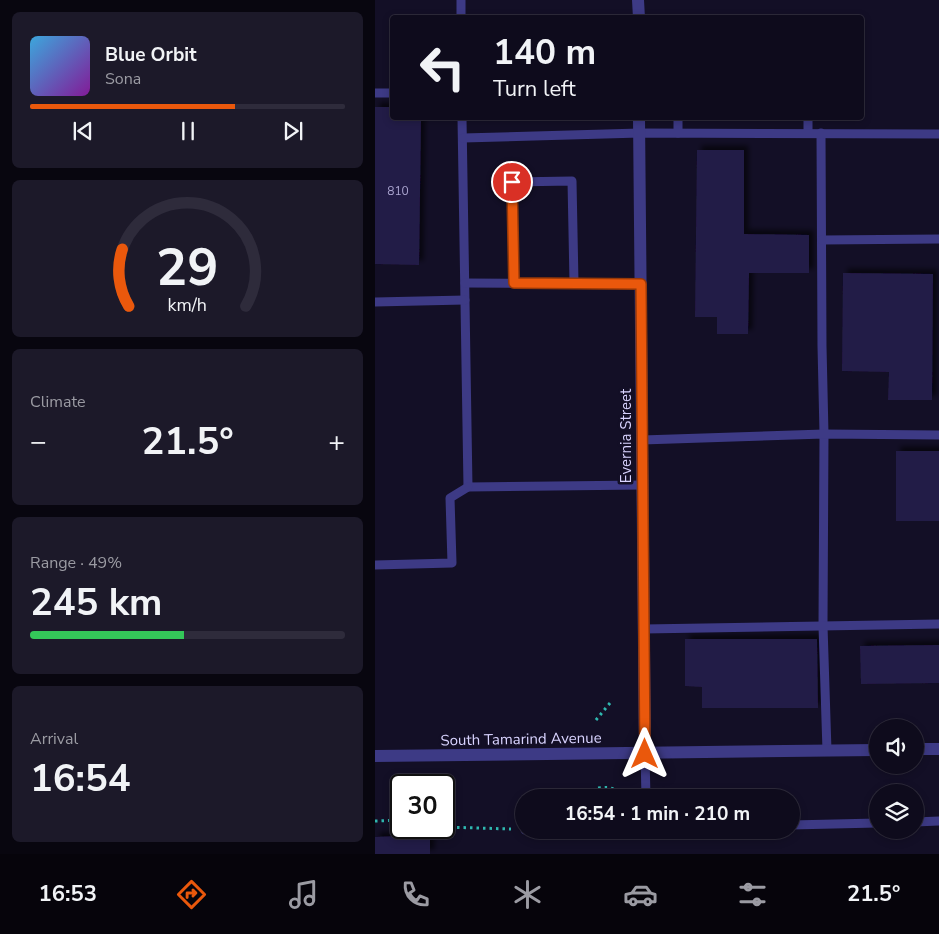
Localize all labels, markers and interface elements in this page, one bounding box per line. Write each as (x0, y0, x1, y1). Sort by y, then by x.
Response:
text: 140 m (493, 29, 596, 76)
icon: left (410, 35, 475, 100)
text: Blue Orbit (105, 42, 196, 68)
text: Sona (105, 68, 141, 90)
text: Turn left (493, 74, 576, 104)
icon: previous (69, 117, 97, 145)
icon: pause (174, 117, 202, 145)
icon: next (279, 117, 307, 145)
pin (491, 161, 533, 203)
icon: arrive (498, 168, 526, 196)
house number: 810 (387, 183, 409, 199)
text: 29 (156, 232, 219, 303)
text: km/h (168, 293, 207, 317)
street label: Evernia Street (616, 388, 636, 483)
text: Climate (30, 391, 85, 413)
text: 21.5° (141, 416, 234, 467)
text: − (30, 423, 47, 461)
text: + (328, 423, 345, 461)
text: Range · 49% (30, 552, 122, 574)
text: 245 km (30, 577, 162, 628)
map controls (869, 719, 924, 839)
button: sound (869, 719, 924, 774)
position arrow (618, 727, 670, 779)
text: Arrival (30, 728, 78, 750)
street label: South Tamarind Avenue (440, 728, 602, 750)
text: 16:54 (30, 753, 131, 804)
speed limit sign: 30 (390, 774, 455, 839)
button: layers (869, 784, 924, 839)
text: 16:54 · 1 min · 210 m (565, 801, 750, 827)
icon: directions (174, 877, 209, 912)
icon: music (286, 877, 321, 912)
icon: phone (398, 877, 433, 912)
icon: climate (510, 877, 545, 912)
icon: car (623, 877, 658, 912)
icon: filters (735, 877, 770, 912)
text: 16:53 (39, 879, 97, 909)
text: 21.5° (847, 879, 900, 909)

